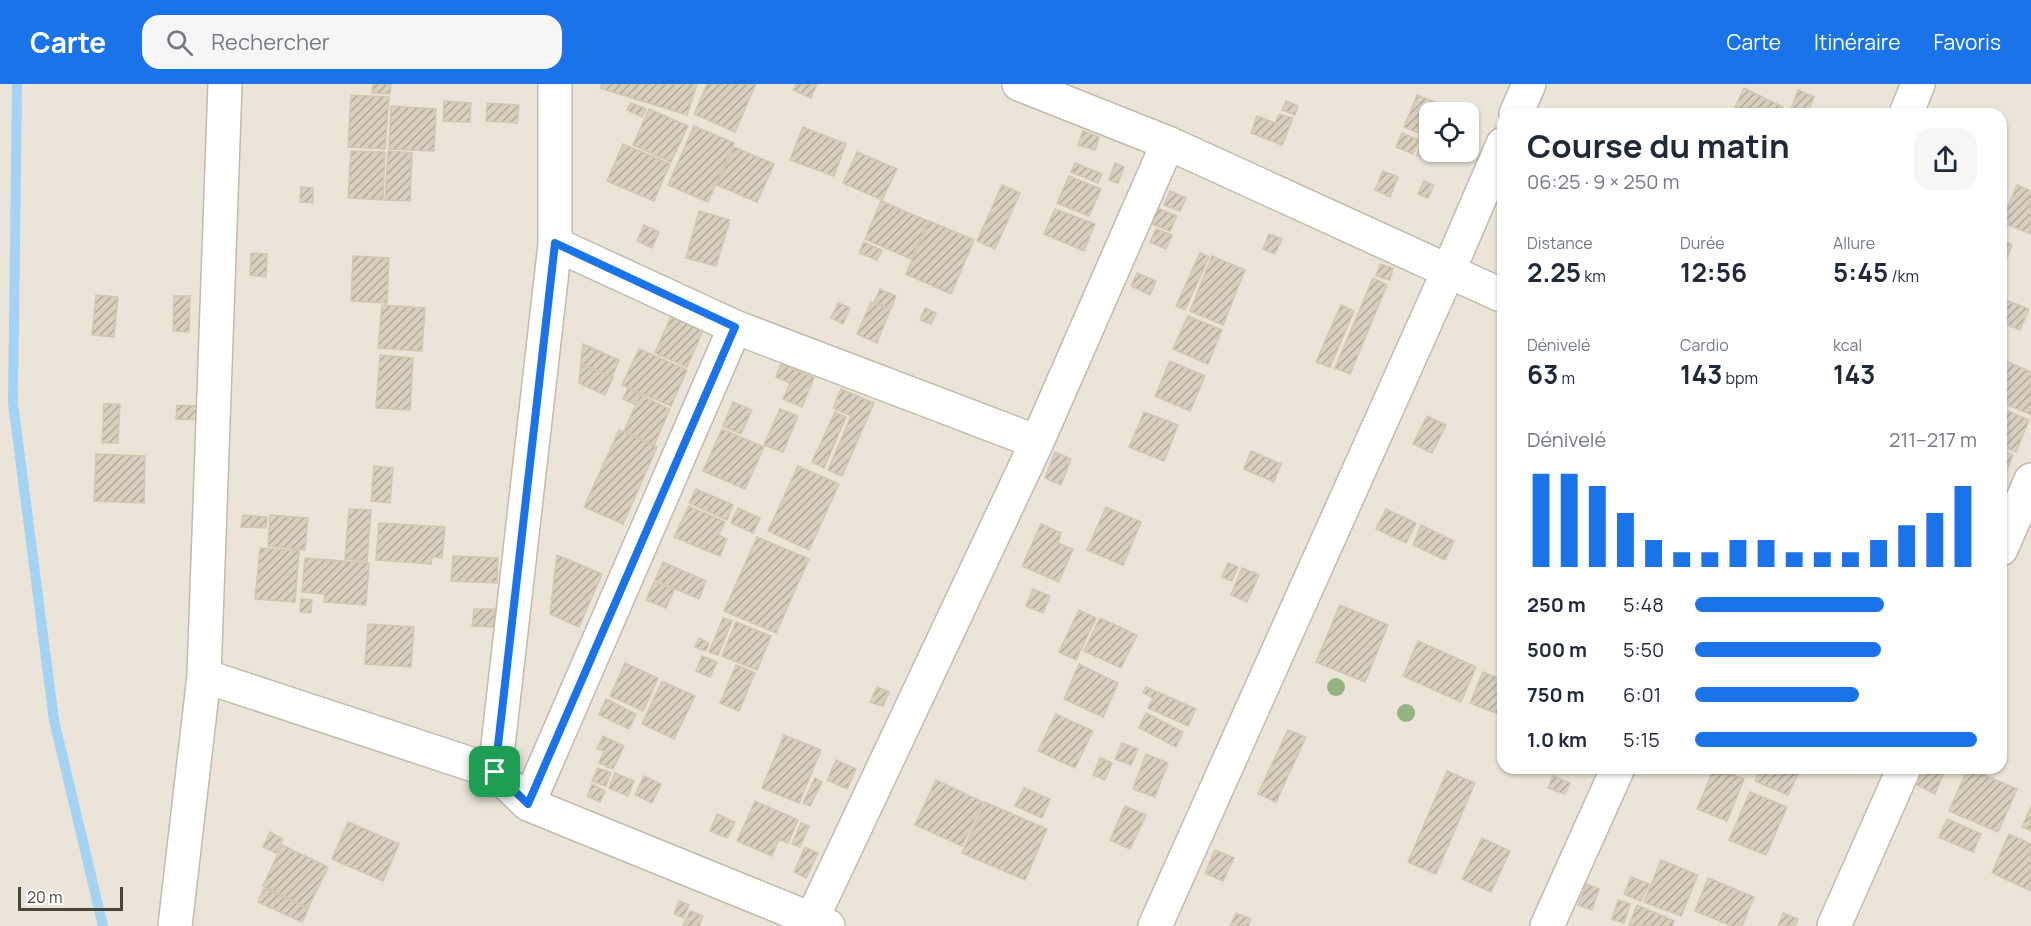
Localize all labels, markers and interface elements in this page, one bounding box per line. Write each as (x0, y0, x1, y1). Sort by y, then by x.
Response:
search box (142, 15, 562, 69)
text: Carte (30, 23, 106, 61)
icon: search (163, 26, 196, 59)
text: Rechercher (211, 27, 330, 57)
text: Carte (1727, 28, 1781, 56)
text: Itinéraire (1814, 28, 1900, 56)
text: Favoris (1933, 28, 2001, 56)
map controls (1419, 102, 1479, 162)
button: locate (1419, 102, 1479, 162)
text: Course du matin (1527, 123, 1790, 168)
button: share (1914, 128, 1977, 191)
text: 06:25 · 9 × 250 m (1527, 168, 1679, 195)
text: Distance (1527, 232, 1593, 254)
text: Durée (1680, 232, 1725, 254)
text: Allure (1833, 232, 1875, 254)
text: 2.25 (1527, 254, 1581, 290)
text: 12:56 (1680, 254, 1747, 290)
text: 5:45 (1833, 254, 1888, 290)
text: km (1581, 265, 1606, 287)
text: /km (1888, 265, 1919, 287)
text: Dénivelé (1527, 334, 1590, 356)
text: Cardio (1680, 334, 1729, 356)
text: kcal (1833, 334, 1862, 356)
text: 63 (1527, 356, 1558, 392)
text: 143 (1680, 356, 1722, 392)
text: 143 (1833, 356, 1875, 392)
text: m (1558, 367, 1575, 389)
text: bpm (1722, 367, 1758, 389)
text: Dénivelé (1527, 426, 1606, 453)
text: 211–217 m (1889, 426, 1977, 453)
text: 250 m (1527, 591, 1586, 618)
text: 5:48 (1623, 591, 1664, 618)
text: 500 m (1527, 636, 1587, 663)
text: 5:50 (1623, 636, 1664, 663)
text: 750 m (1527, 681, 1585, 708)
text: 6:01 (1623, 681, 1661, 708)
text: 1.0 km (1527, 726, 1587, 753)
text: 5:15 (1623, 726, 1660, 753)
pin (469, 746, 520, 797)
icon: arrive (478, 755, 511, 788)
scale bar (18, 884, 123, 912)
text: 20 m (27, 886, 63, 908)

